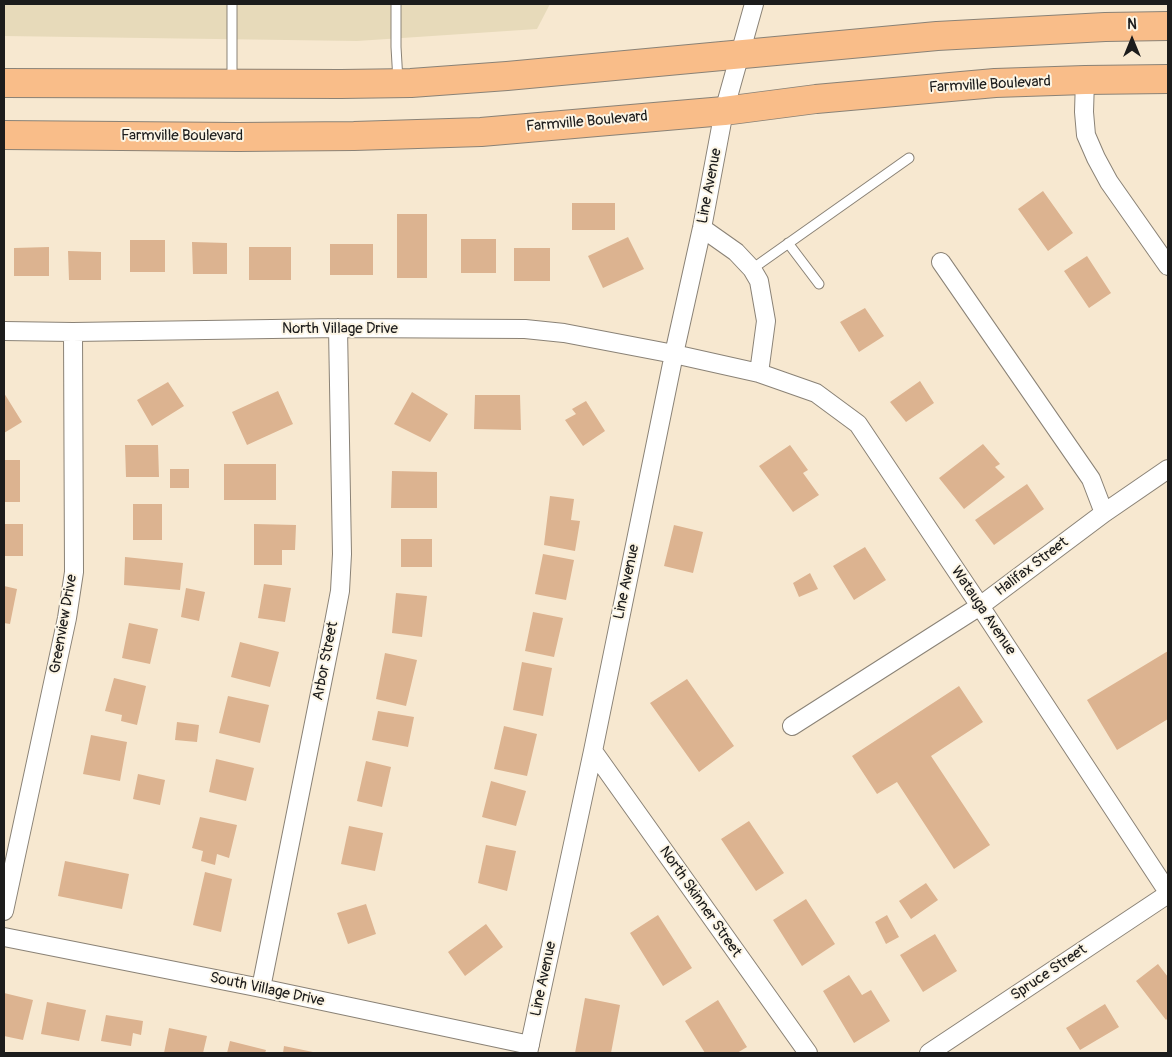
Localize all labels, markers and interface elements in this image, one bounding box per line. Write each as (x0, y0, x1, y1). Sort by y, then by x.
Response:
north arrow (1107, 15, 1157, 65)
text: N (1127, 16, 1137, 33)
street label: Farmville Boulevard (929, 73, 1051, 97)
street label: Farmville Boulevard (525, 108, 649, 136)
street label: Farmville Boulevard (121, 127, 243, 145)
street label: Line Avenue (694, 147, 726, 225)
street label: North Village Drive (282, 320, 398, 338)
street label: Halifax Street (992, 534, 1072, 600)
street label: Line Avenue (610, 543, 644, 621)
street label: Watauga Avenue (947, 563, 1019, 659)
street label: Greenview Drive (46, 573, 82, 675)
street label: Arbor Street (310, 620, 342, 702)
street label: North Skinner Street (655, 843, 745, 961)
street label: Line Avenue (527, 940, 561, 1018)
street label: Spruce Street (1008, 941, 1090, 1005)
street label: South Village Drive (208, 969, 326, 1011)

